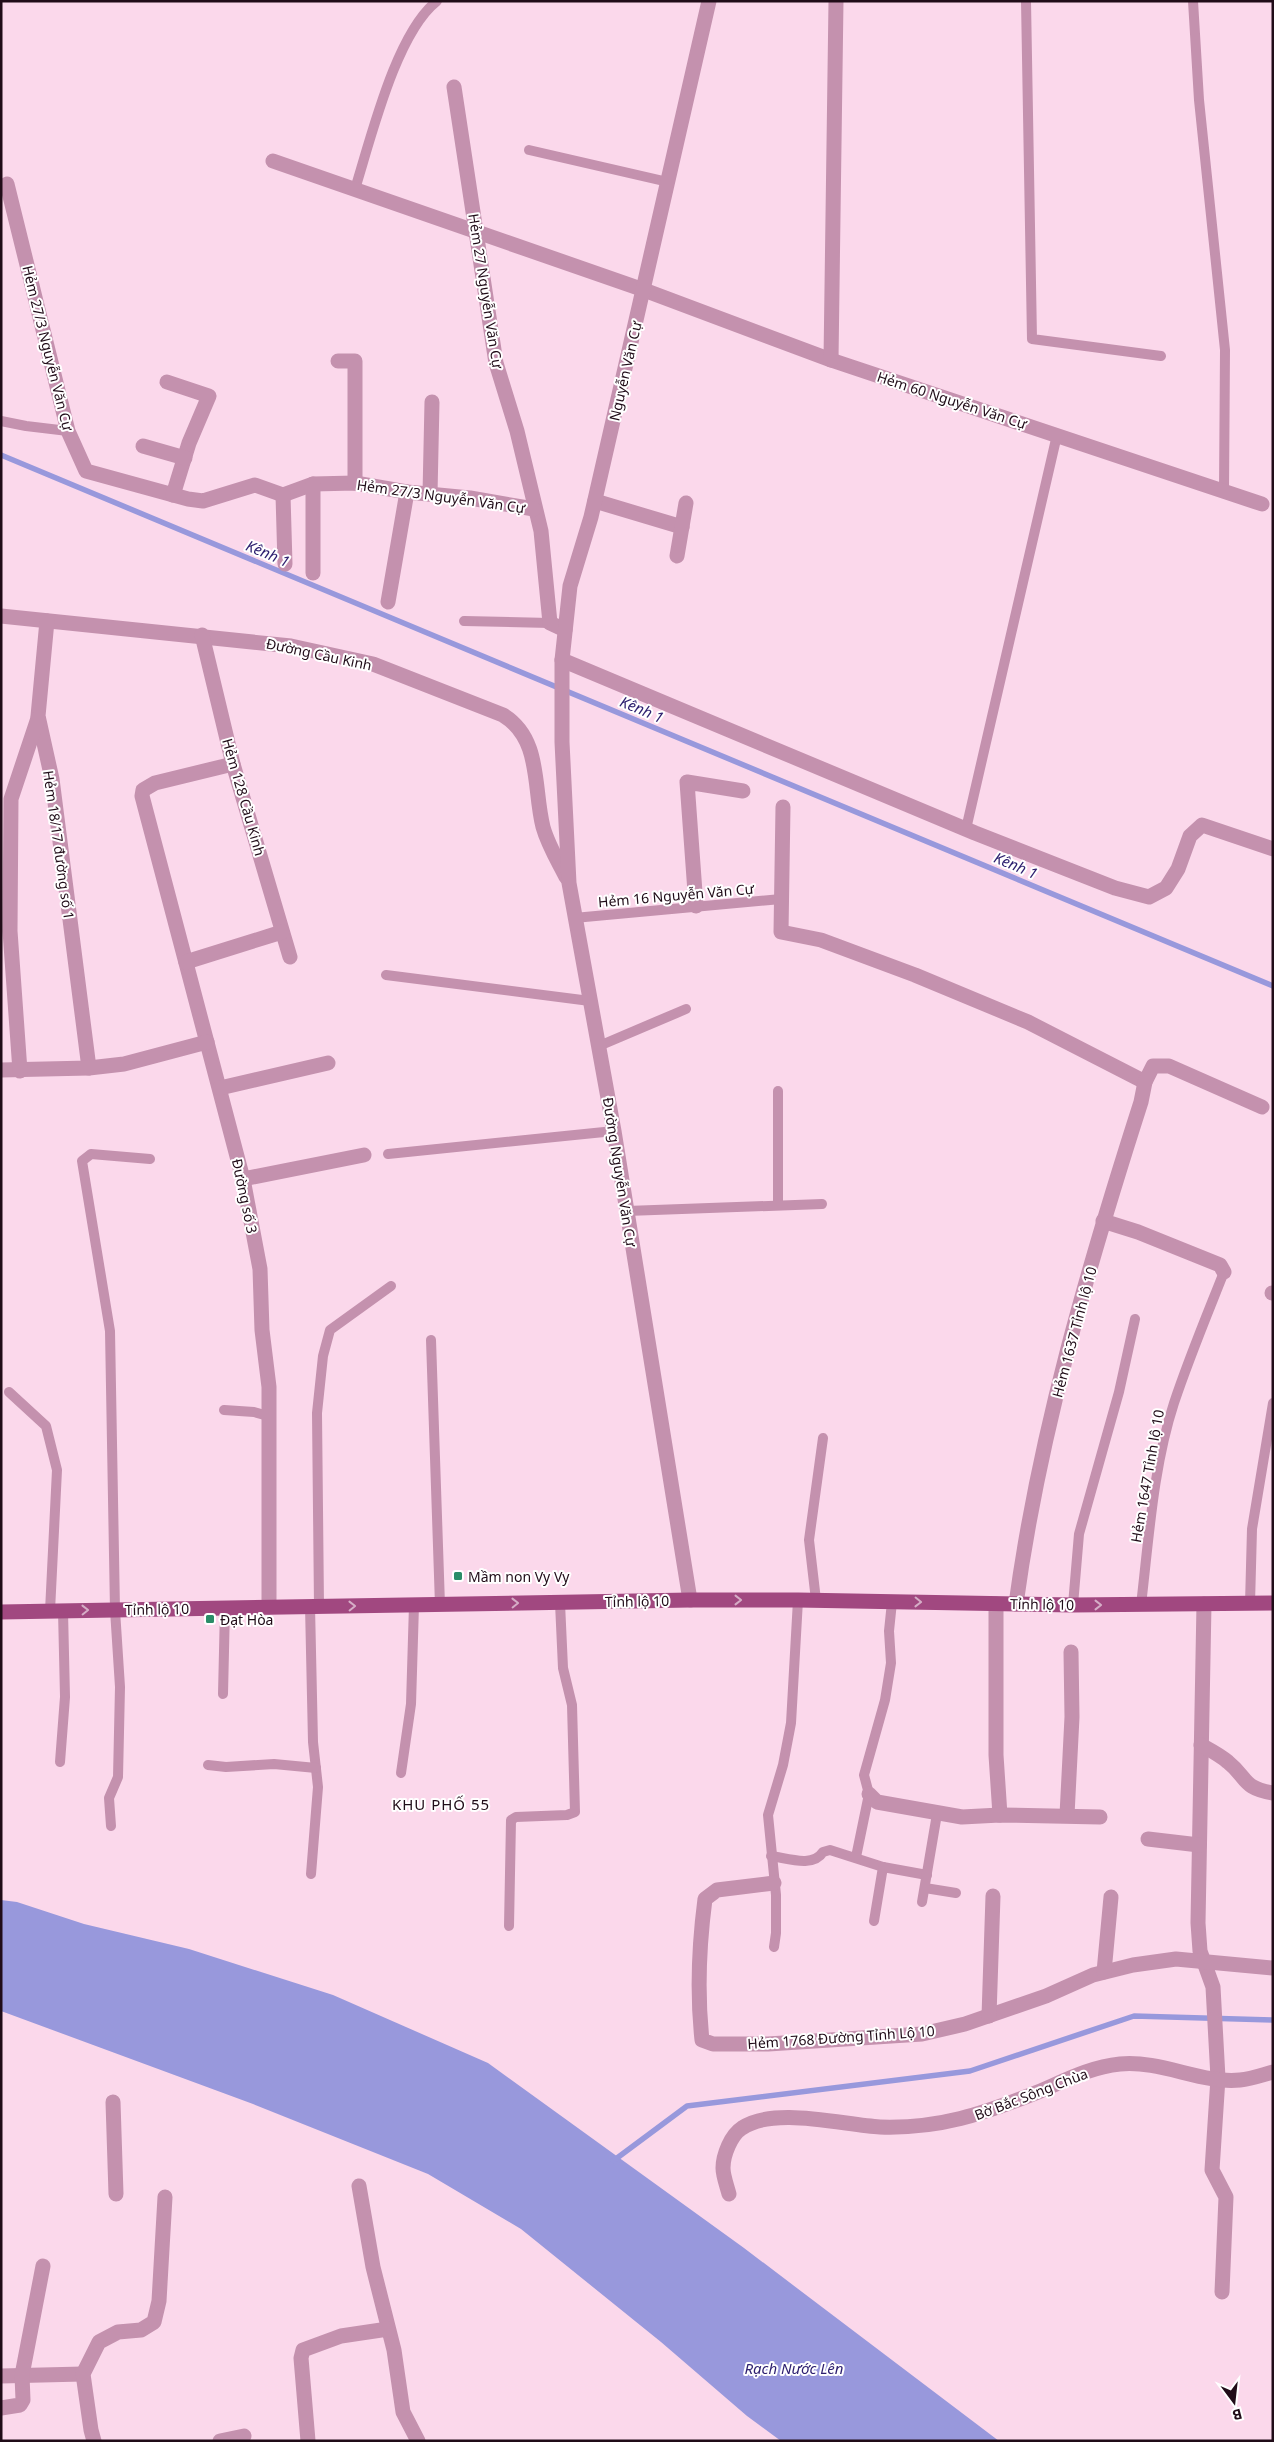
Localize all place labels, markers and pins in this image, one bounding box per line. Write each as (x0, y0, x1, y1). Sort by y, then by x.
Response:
place label: Mầm non Vy Vy (468, 1567, 570, 1586)
marker: Mầm non Vy Vy (452, 1570, 464, 1582)
place label: Đạt Hòa (220, 1610, 273, 1629)
marker: Đạt Hòa (204, 1613, 216, 1625)

